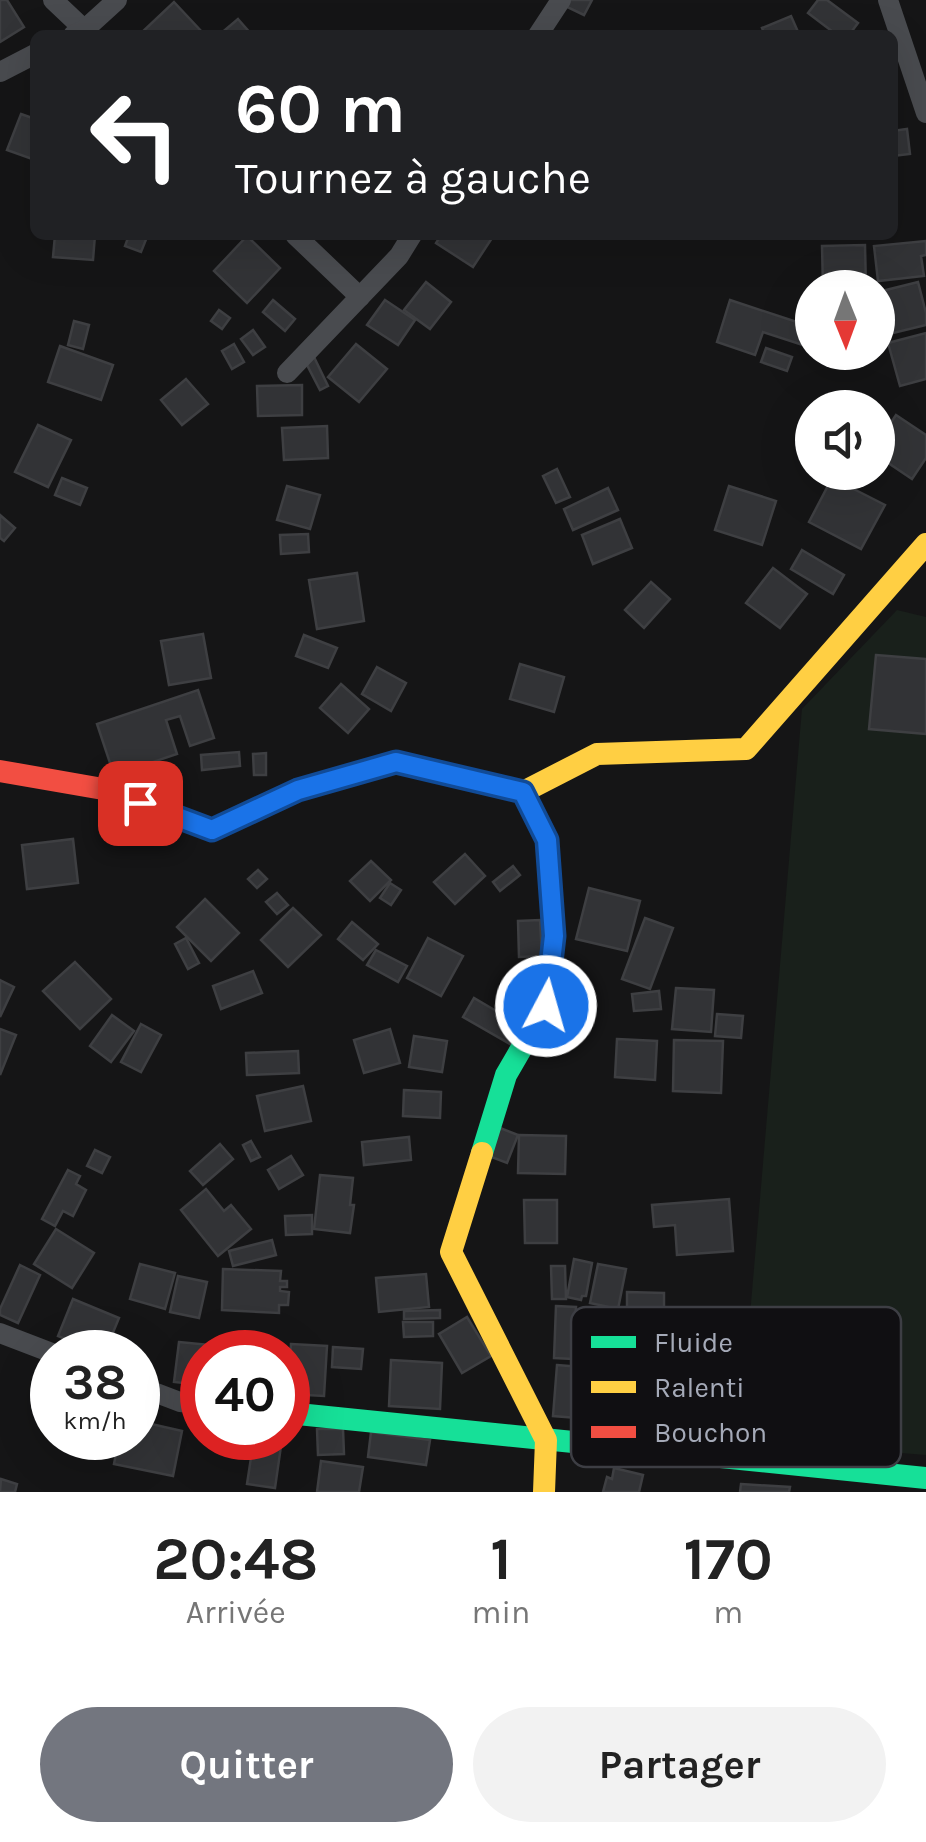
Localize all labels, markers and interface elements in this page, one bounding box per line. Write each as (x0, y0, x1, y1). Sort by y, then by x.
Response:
text: 60 m (235, 68, 406, 150)
icon: left (70, 70, 200, 200)
text: Tournez à gauche (235, 152, 591, 204)
north arrow (795, 270, 895, 370)
map controls (795, 270, 895, 490)
button: sound (795, 390, 895, 490)
pin (98, 761, 183, 846)
icon: arrive (113, 776, 168, 831)
position arrow (494, 954, 598, 1058)
legend (571, 1307, 901, 1467)
text: Fluide (654, 1326, 733, 1359)
speed limit sign: 40 (180, 1330, 310, 1460)
text: 38 (63, 1353, 127, 1412)
text: Ralenti (654, 1371, 745, 1404)
text: km/h (63, 1406, 127, 1435)
text: Bouchon (654, 1416, 767, 1449)
text: 20:48 (153, 1524, 318, 1594)
text: 1 (490, 1524, 512, 1594)
text: 170 (684, 1524, 773, 1594)
text: Arrivée (186, 1594, 286, 1631)
text: min (471, 1594, 530, 1631)
text: m (713, 1594, 743, 1631)
button: Quitter (40, 1707, 453, 1822)
button: Partager (473, 1707, 886, 1822)

